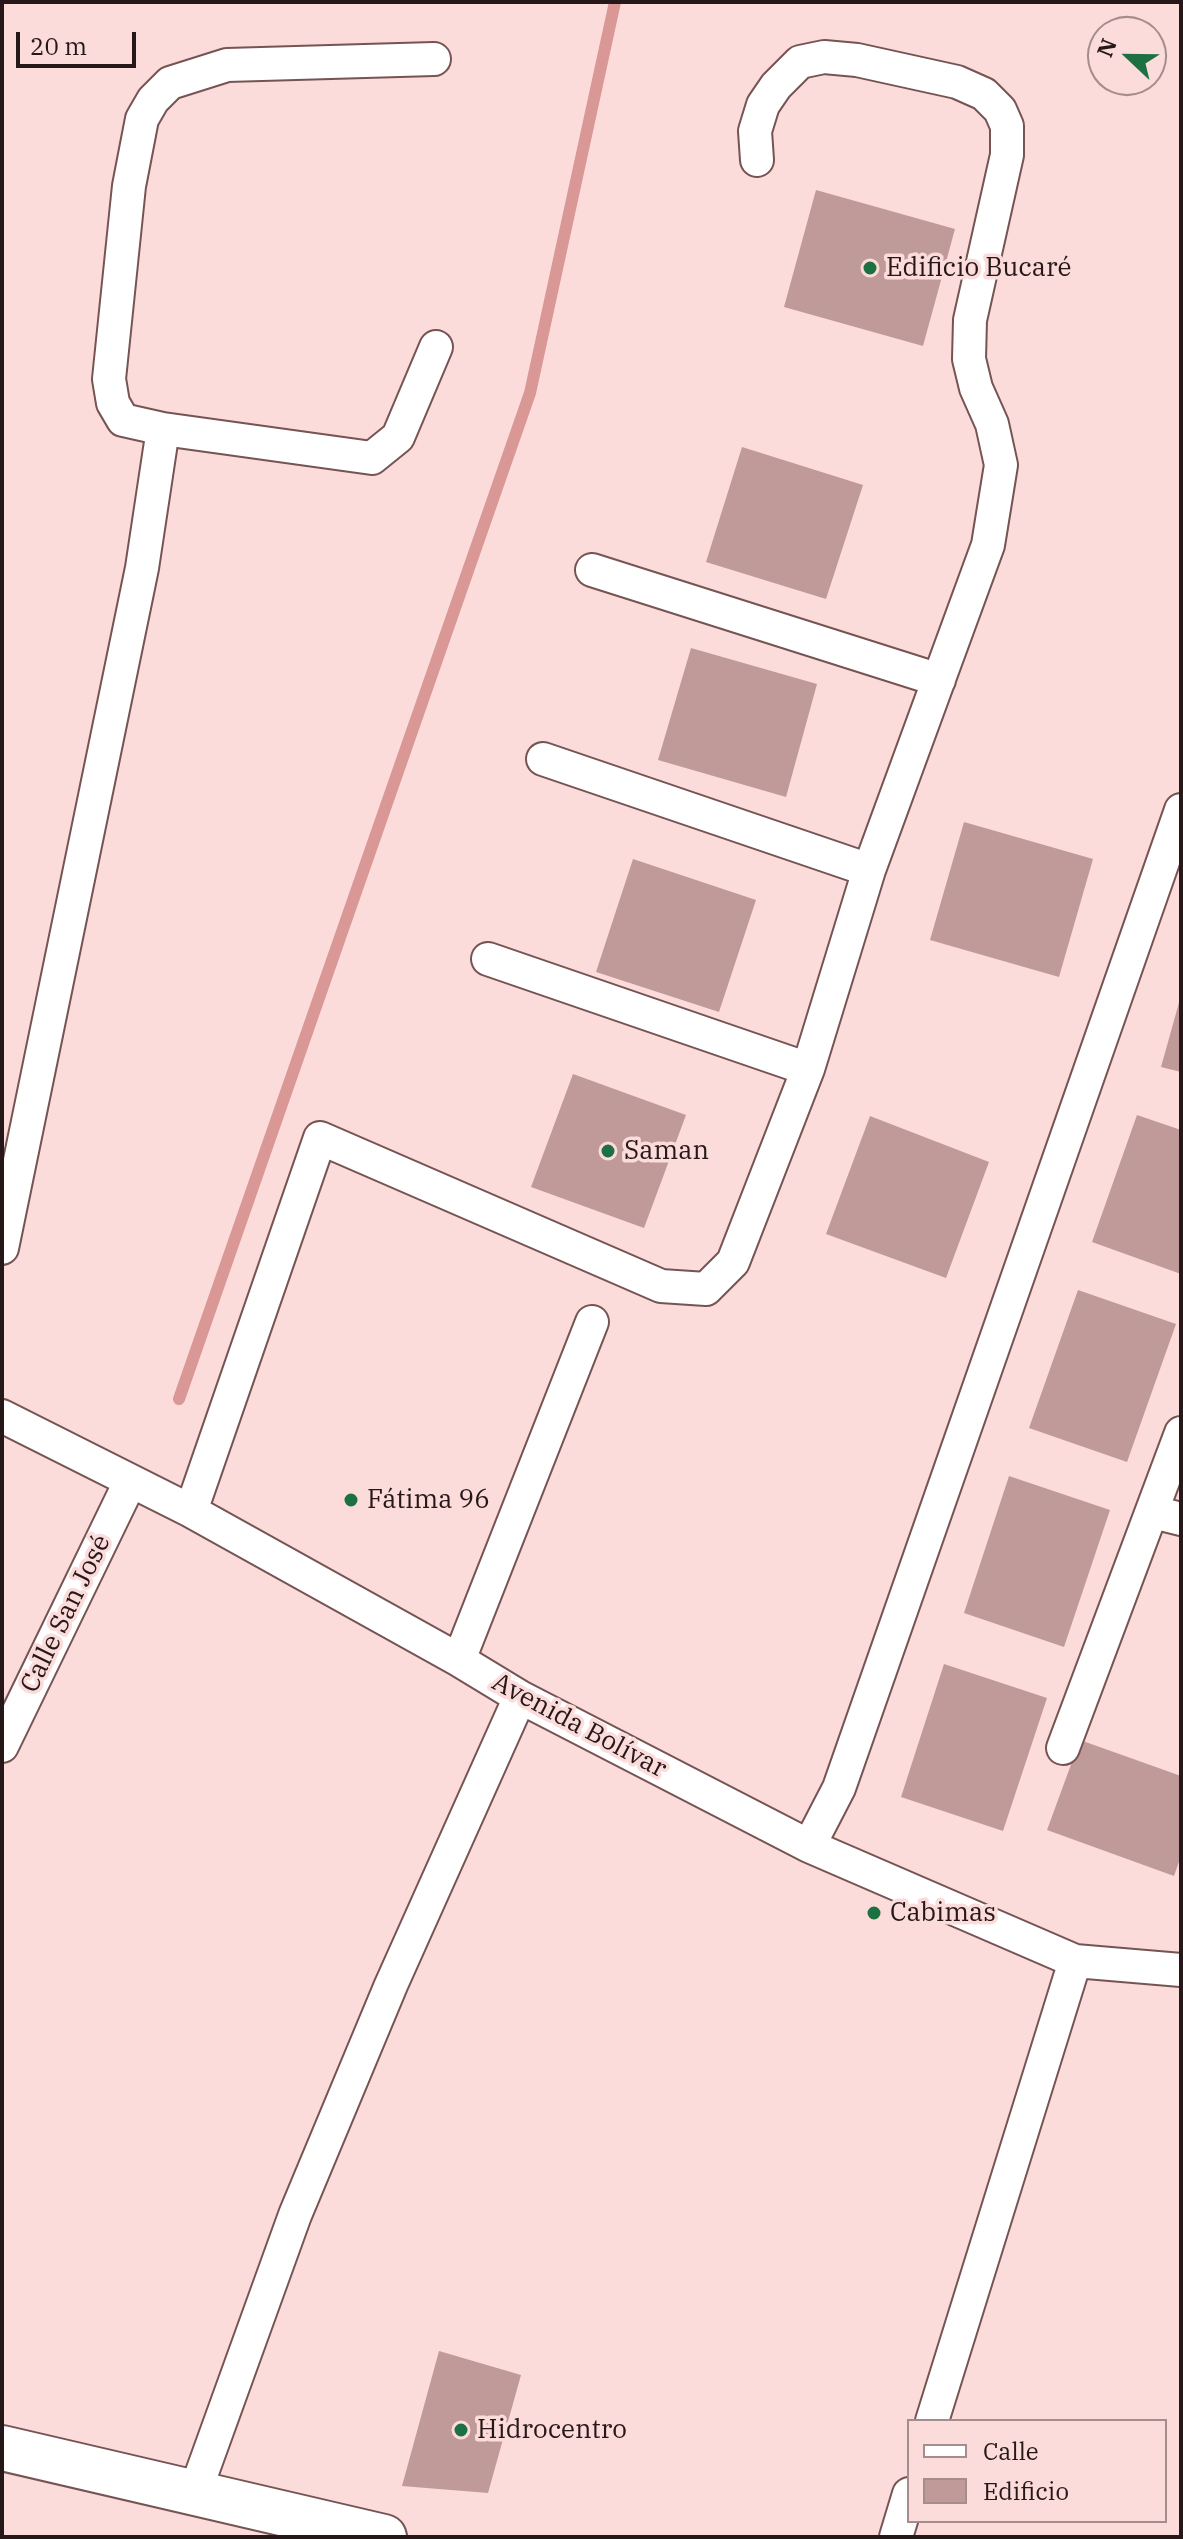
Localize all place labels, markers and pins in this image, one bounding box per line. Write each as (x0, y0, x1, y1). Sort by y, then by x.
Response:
place label: Edificio Bucaré (886, 252, 1071, 284)
marker: Edificio Bucaré (861, 259, 879, 277)
place label: Saman (624, 1135, 709, 1167)
marker: Saman (599, 1142, 617, 1160)
place label: Fátima 96 (367, 1484, 490, 1516)
marker: Fátima 96 (342, 1491, 360, 1509)
place label: Cabimas (890, 1897, 996, 1929)
marker: Cabimas (865, 1904, 883, 1922)
place label: Hidrocentro (477, 2414, 627, 2446)
marker: Hidrocentro (452, 2421, 470, 2439)

